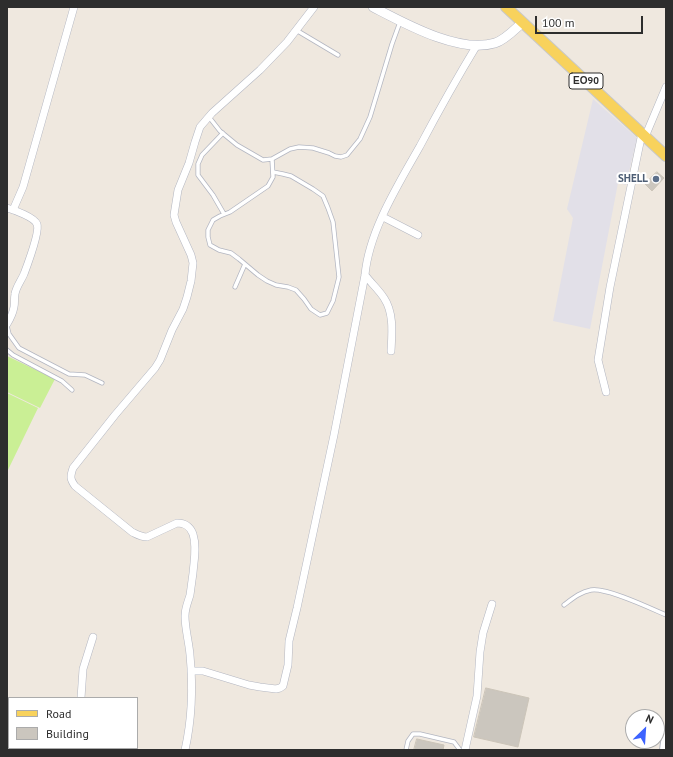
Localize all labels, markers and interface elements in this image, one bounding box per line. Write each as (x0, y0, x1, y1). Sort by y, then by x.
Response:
scale bar (537, 8, 645, 34)
text: 100 m (542, 15, 575, 30)
road number: ΕΟ90 (569, 73, 603, 89)
place label: SHELL (618, 172, 648, 186)
marker: SHELL (651, 174, 661, 184)
legend (8, 697, 138, 749)
text: Road (46, 706, 71, 721)
north arrow (625, 709, 665, 749)
text: N (643, 711, 656, 727)
text: Building (46, 726, 89, 741)

